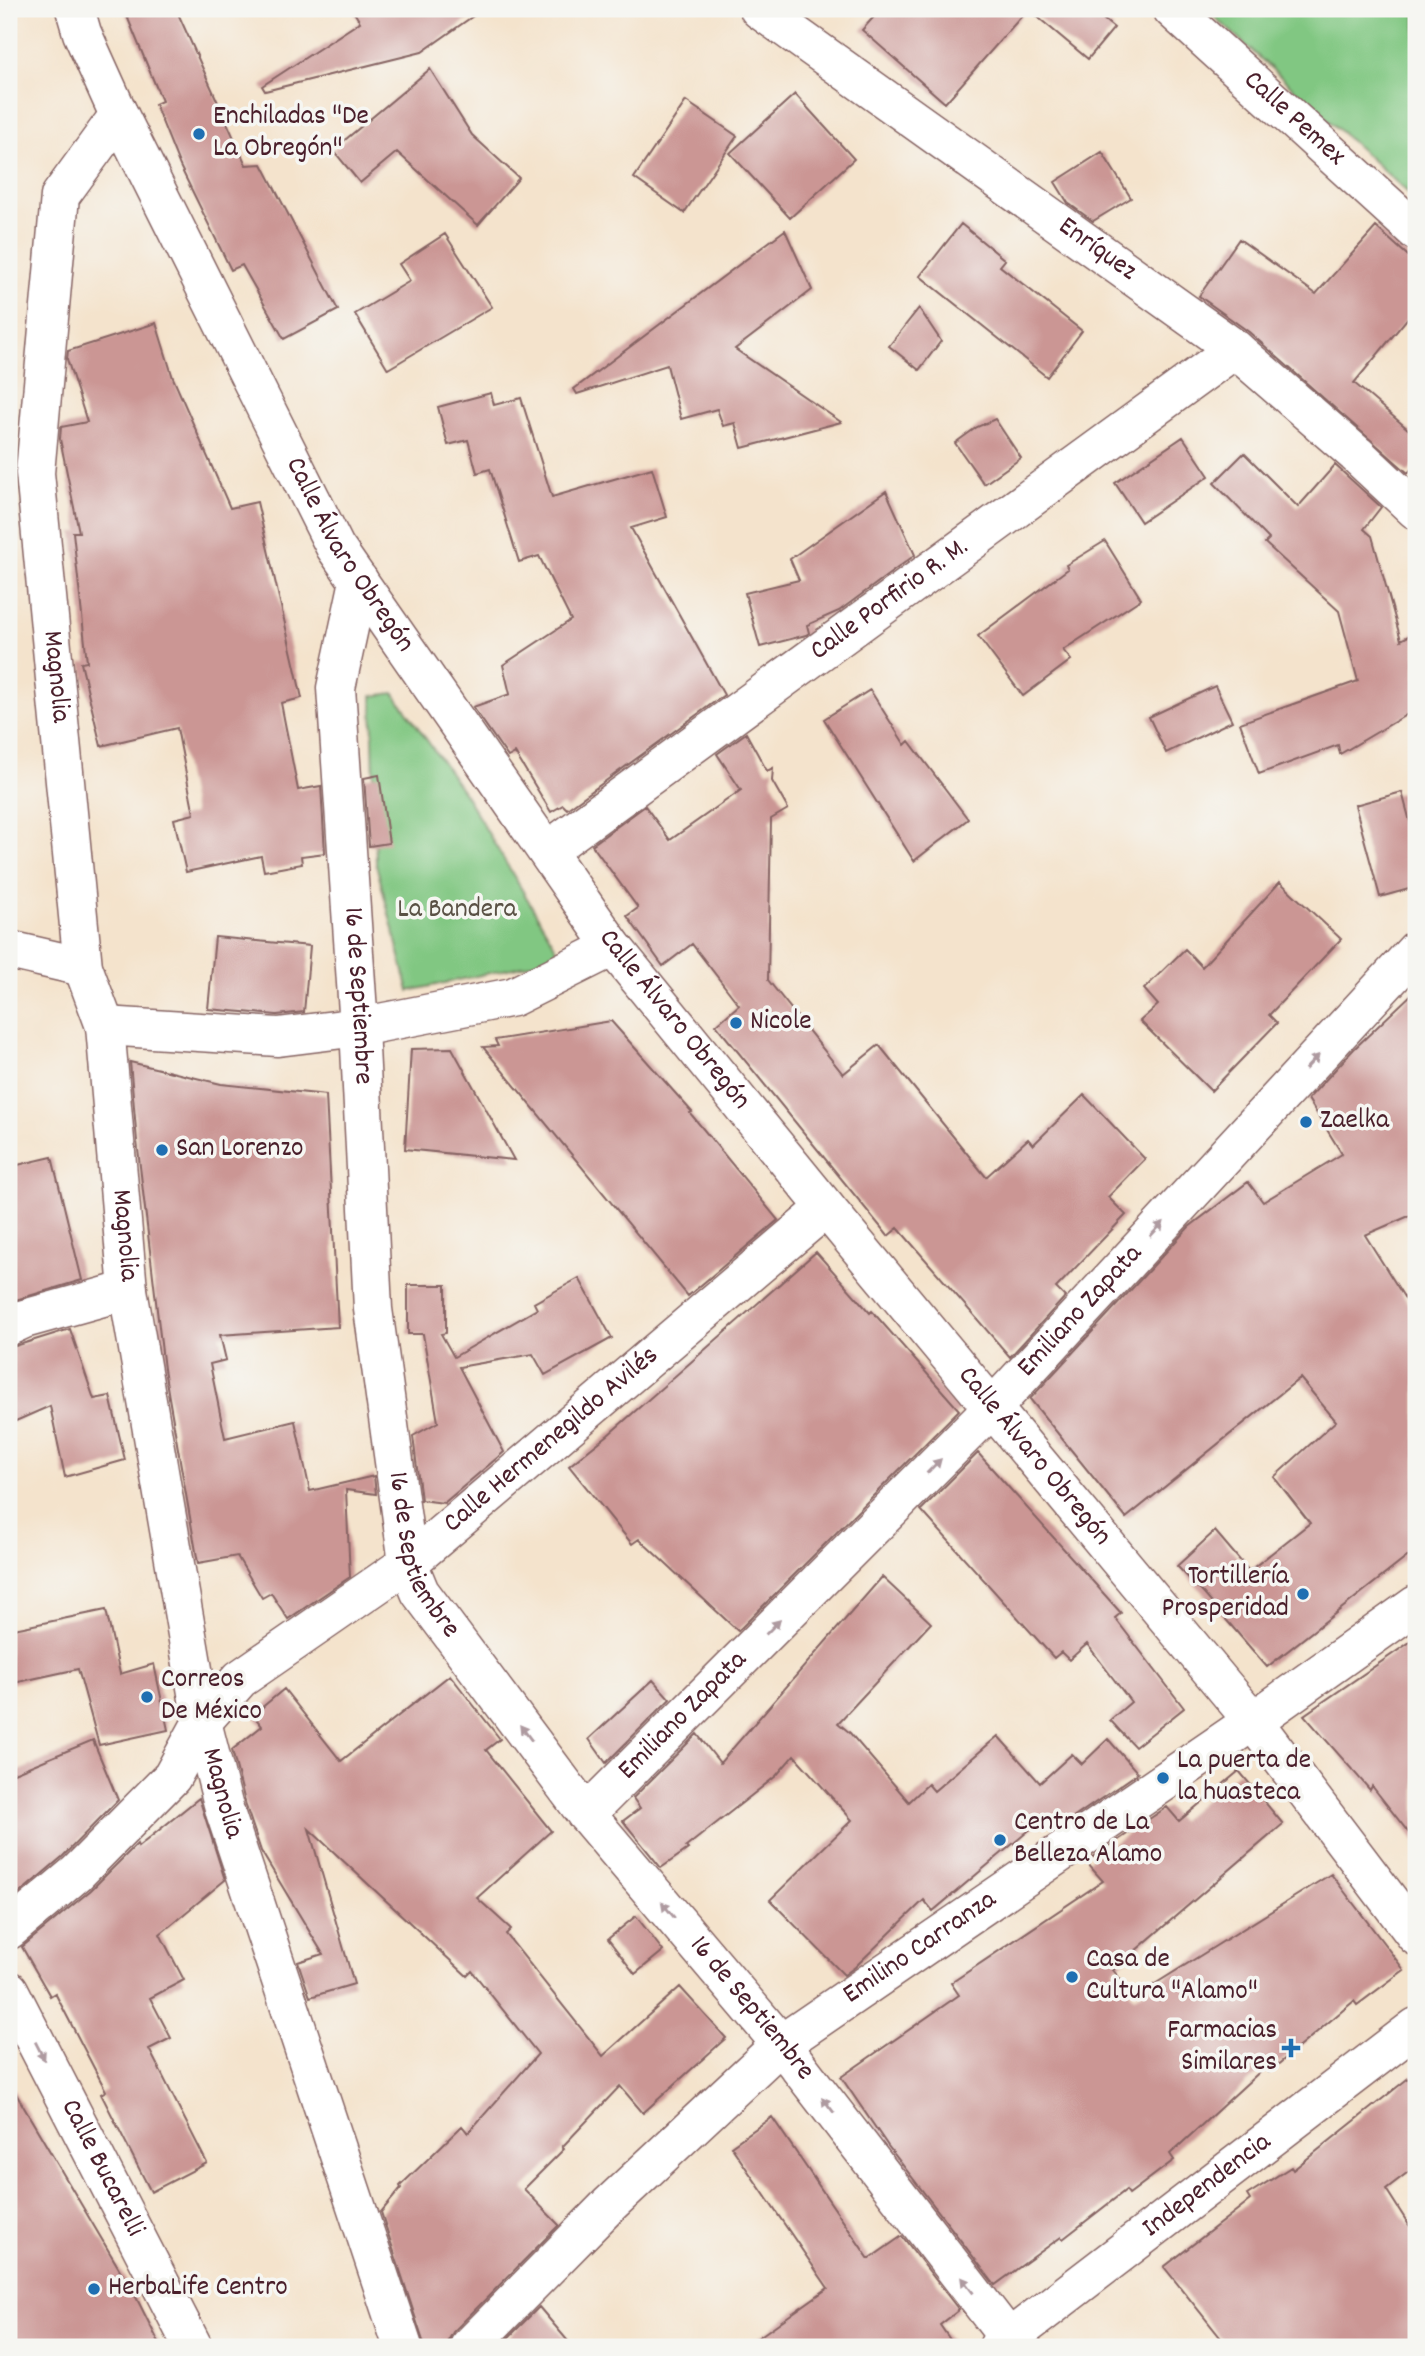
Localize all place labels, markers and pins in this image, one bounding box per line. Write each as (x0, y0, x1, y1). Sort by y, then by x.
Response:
place label: Enchiladas "De La Obregón" (213, 98, 369, 170)
marker: Enchiladas "De La Obregón" (191, 126, 207, 142)
place label: Nicole (750, 1003, 812, 1043)
marker: Nicole (728, 1015, 744, 1031)
place label: Zaelka (1320, 1102, 1390, 1142)
marker: Zaelka (1298, 1114, 1314, 1130)
place label: San Lorenzo (176, 1130, 304, 1170)
marker: San Lorenzo (154, 1142, 170, 1158)
place label: Tortillería Prosperidad (1162, 1558, 1290, 1630)
marker: Tortillería Prosperidad (1295, 1586, 1311, 1602)
place label: Correos De México (161, 1661, 262, 1733)
marker: Correos De México (139, 1689, 155, 1705)
place label: La puerta de la huasteca (1177, 1742, 1311, 1814)
marker: La puerta de la huasteca (1155, 1770, 1171, 1786)
place label: Centro de La Belleza Alamo (1014, 1804, 1162, 1876)
marker: Centro de La Belleza Alamo (992, 1832, 1008, 1848)
place label: Casa de Cultura "Alamo" (1086, 1941, 1258, 2013)
marker: Casa de Cultura "Alamo" (1064, 1969, 1080, 1985)
place label: Farmacias Similares (1167, 2012, 1277, 2084)
marker: Farmacias Similares (1283, 2040, 1299, 2056)
place label: HerbaLife Centro (108, 2269, 288, 2309)
marker: HerbaLife Centro (86, 2281, 102, 2297)

